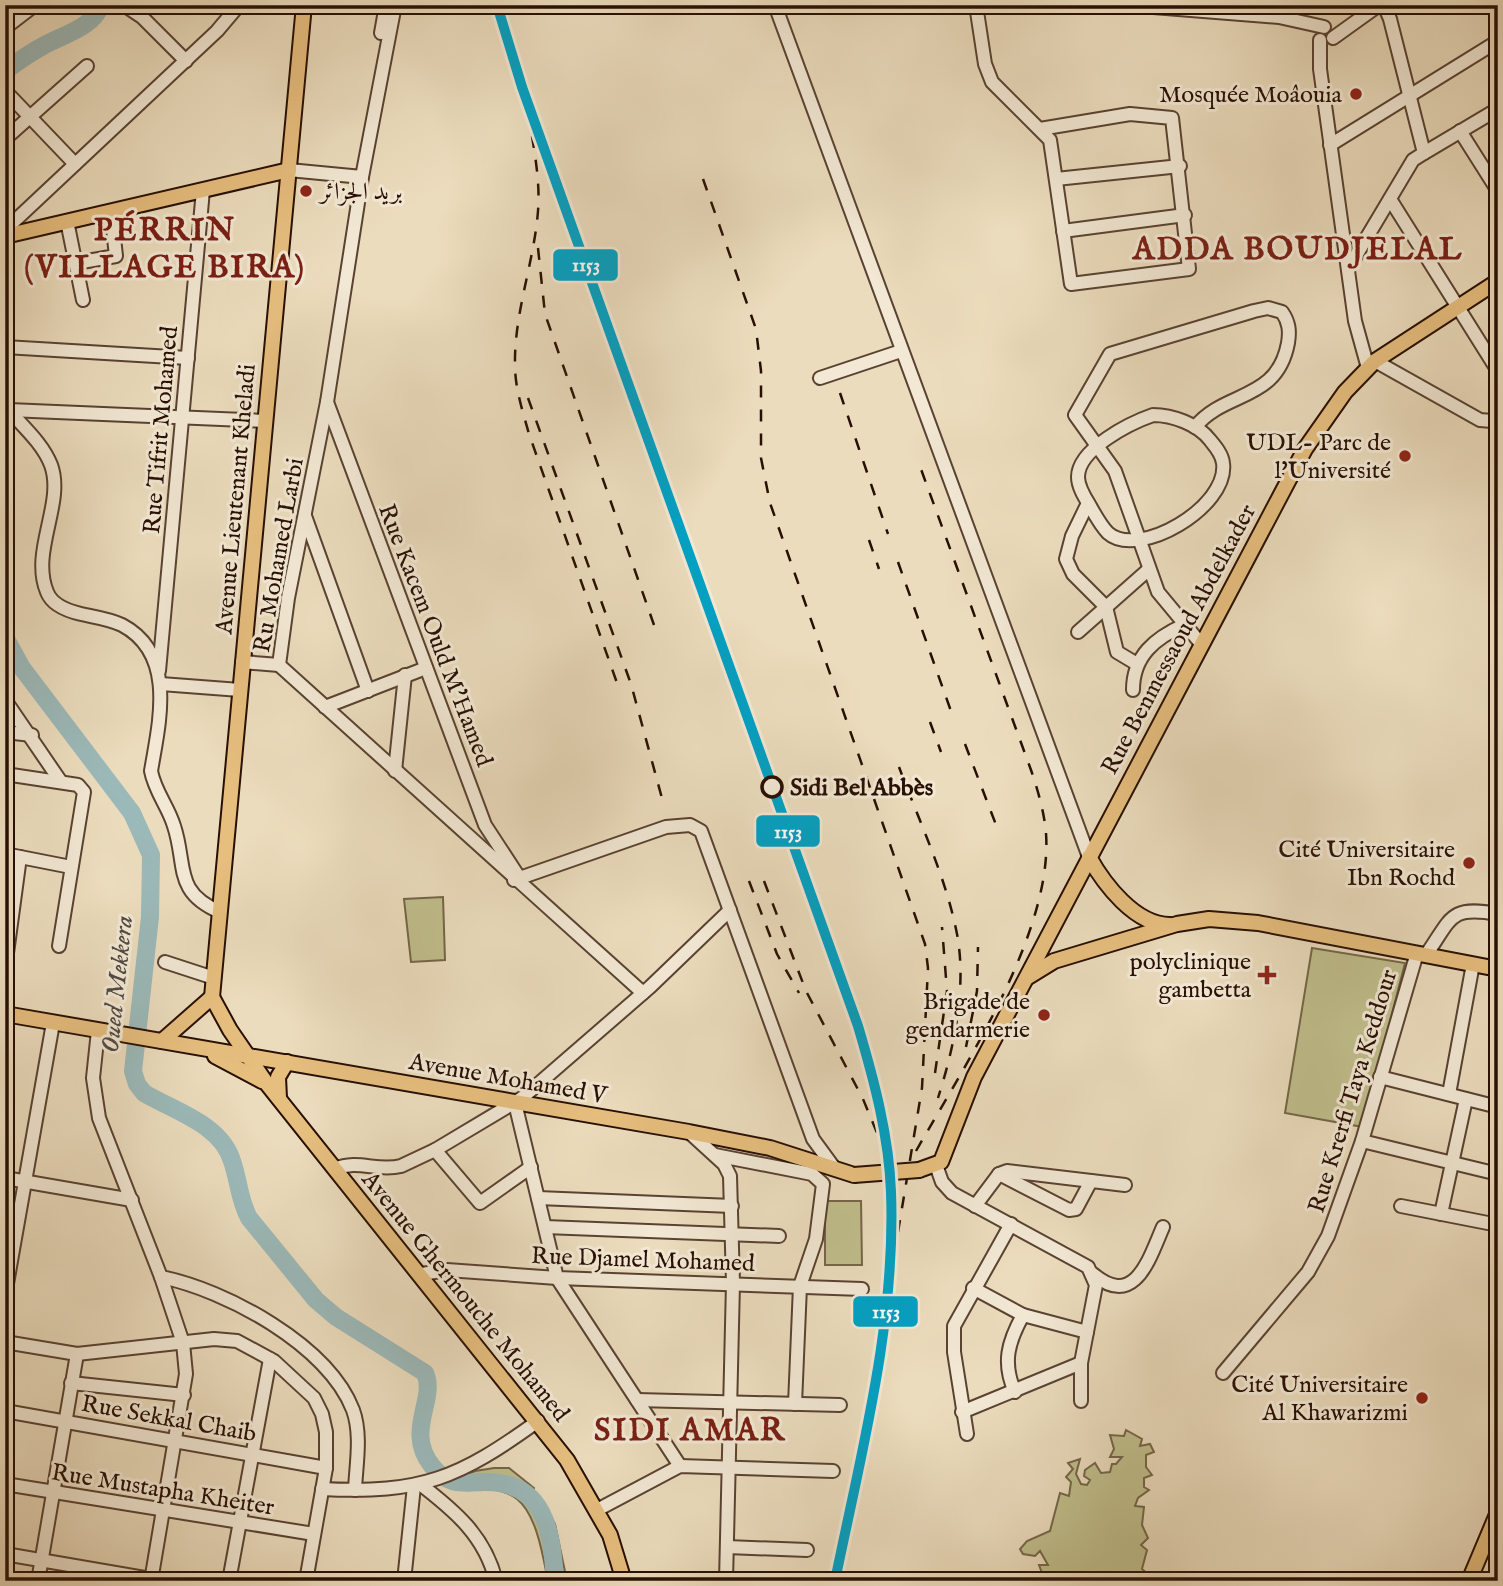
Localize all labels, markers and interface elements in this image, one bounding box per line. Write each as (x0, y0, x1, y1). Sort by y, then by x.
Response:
place label: Mosquée Moâouia (1159, 80, 1343, 111)
marker: Mosquée Moâouia (1348, 86, 1364, 102)
place label: بريد الجزائر (317, 177, 402, 208)
marker: بريد الجزائر (298, 183, 314, 199)
district label: PÉRRIN (VILLAGE BIRA) (24, 209, 306, 289)
district label: ADDA BOUDJELAL (1131, 230, 1463, 271)
line badge: 1153 (552, 248, 619, 282)
text: 1153 (572, 254, 600, 278)
street label: Rue Tifrit Mohamed (137, 325, 186, 535)
street label: Avenue Lieutenant Kheladi (209, 363, 264, 637)
place label: UDL- Parc de l'Université (1246, 428, 1391, 487)
marker: UDL- Parc de l'Université (1397, 448, 1413, 464)
street label: Ru Mohamed Larbi (247, 456, 312, 655)
street label: Rue Benmessaoud Abdelkader (1095, 499, 1264, 780)
street label: Rue Kacem Ould M'Hamed (370, 500, 499, 771)
place label: Sidi Bel Abbès (790, 773, 934, 804)
marker: Sidi Bel Abbès (761, 776, 783, 798)
line badge: 1153 (755, 814, 821, 848)
text: 1153 (774, 821, 802, 845)
place label: Cité Universitaire Ibn Rochd (1278, 835, 1455, 894)
marker: Cité Universitaire Ibn Rochd (1461, 855, 1477, 871)
water label: Oued Mekkera (94, 914, 141, 1055)
place label: polyclinique gambetta (1130, 947, 1252, 1006)
marker: polyclinique gambetta (1257, 965, 1277, 985)
street label: Rue Krerfi Taya Keddour (1302, 966, 1405, 1217)
place label: Brigade de gendarmerie (906, 987, 1030, 1046)
marker: Brigade de gendarmerie (1036, 1007, 1052, 1023)
street label: Avenue Mohamed V (406, 1047, 610, 1112)
street label: Avenue Ghermouche Mohamed (353, 1165, 576, 1429)
street label: Rue Djamel Mohamed (530, 1241, 756, 1280)
line badge: 1153 (852, 1295, 919, 1328)
text: 1153 (872, 1301, 900, 1325)
place label: Cité Universitaire Al Khawarizmi (1231, 1370, 1408, 1429)
street label: Rue Sekkal Chaib (79, 1389, 259, 1450)
marker: Cité Universitaire Al Khawarizmi (1414, 1390, 1430, 1406)
district label: SIDI AMAR (594, 1411, 786, 1452)
street label: Rue Mustapha Kheiter (49, 1458, 277, 1523)

